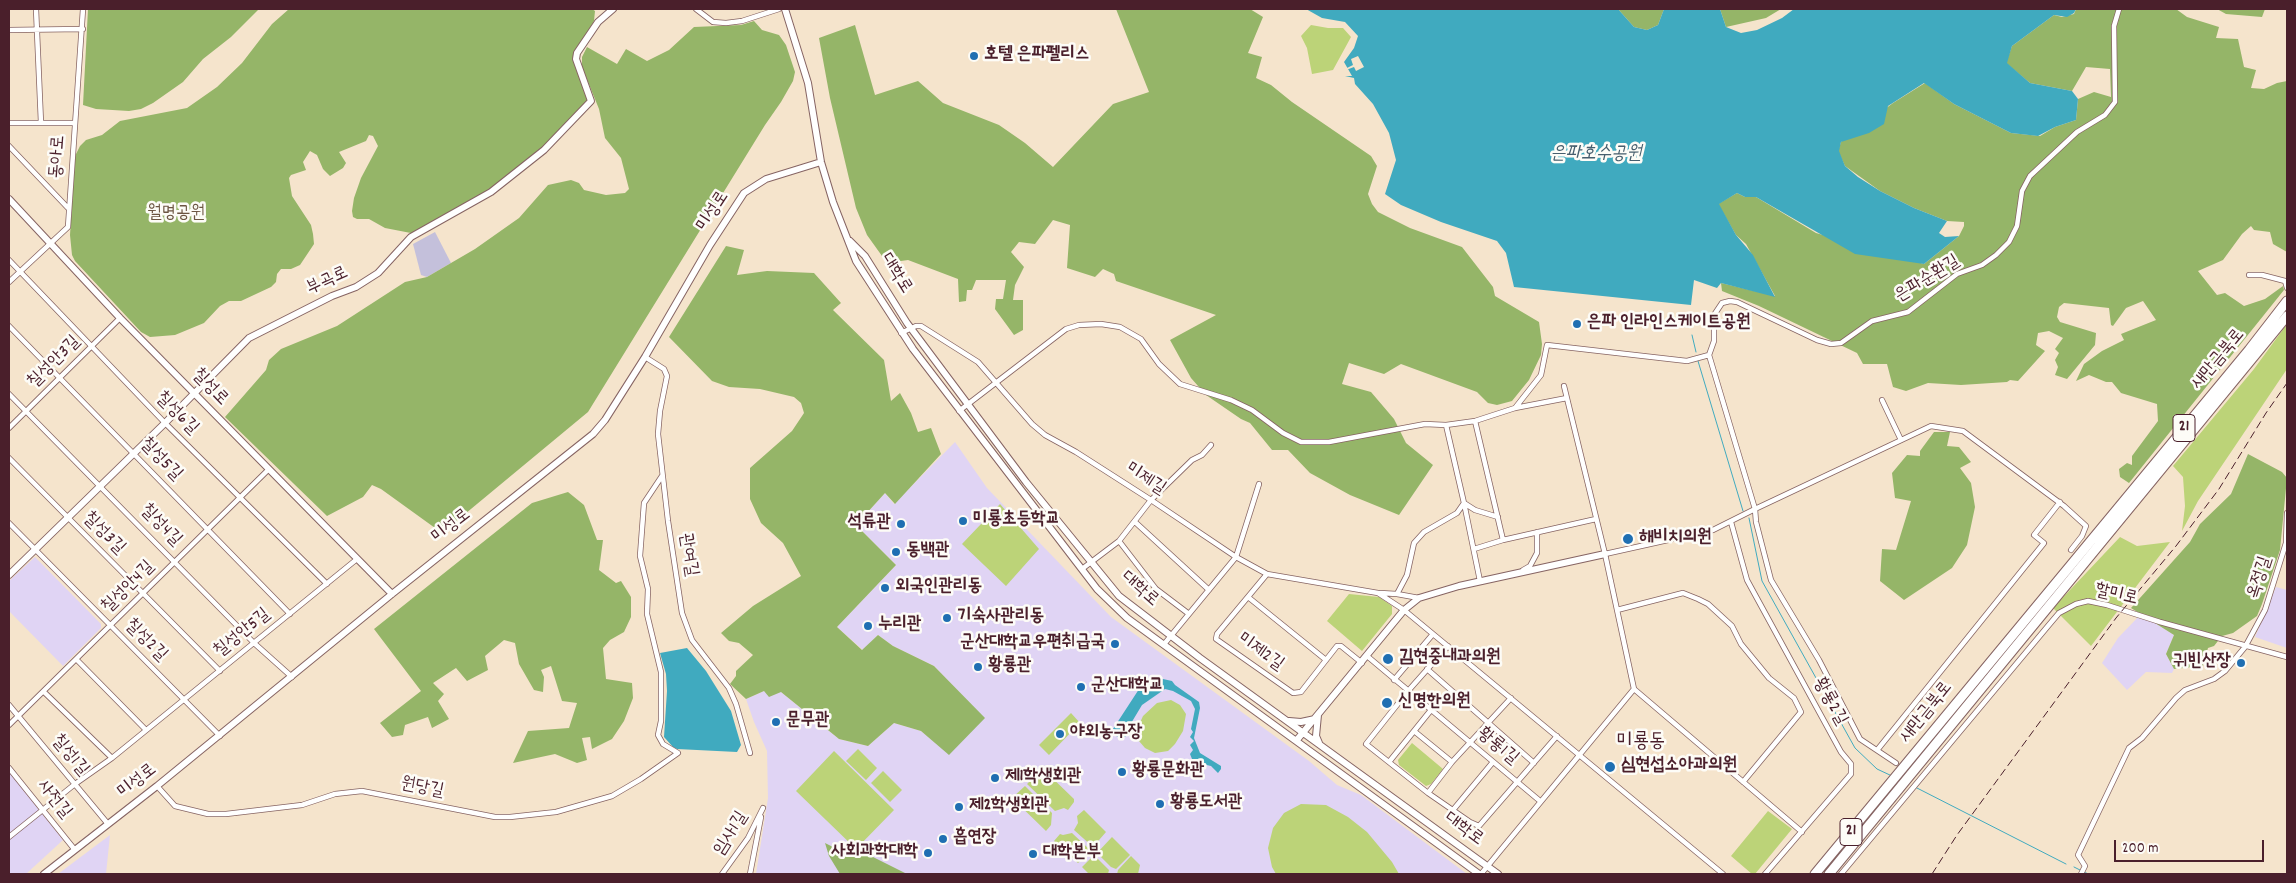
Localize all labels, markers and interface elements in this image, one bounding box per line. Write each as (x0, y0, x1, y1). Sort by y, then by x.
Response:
place label: 호텔 은파펠리스 (984, 45, 1090, 67)
marker: 호텔 은파펠리스 (968, 50, 980, 62)
street label: 동아로 (47, 135, 71, 179)
water label: 은파호수공원 (1550, 144, 1642, 166)
street label: 미성로 (693, 188, 735, 236)
park label: 월명공원 (147, 204, 205, 226)
street label: 대학로 (874, 250, 916, 298)
street label: 은파순환길 (1892, 252, 1964, 308)
street label: 부곡로 (304, 263, 352, 301)
place label: 은파 인라인스케이트공원 (1587, 313, 1750, 335)
marker: 은파 인라인스케이트공원 (1571, 318, 1583, 330)
street label: 새만금북로 (2187, 325, 2251, 395)
street label: 칠성안3길 (24, 332, 86, 394)
street label: 칠성로 (186, 365, 232, 411)
street label: 칠성6길 (150, 388, 202, 440)
road number: 21 (2173, 414, 2195, 442)
street label: 칠성5길 (134, 434, 186, 486)
street label: 미제길 (1121, 459, 1169, 501)
street label: 칠성4길 (135, 500, 185, 552)
street label: 미성로 (428, 505, 476, 549)
street label: 칠성3길 (77, 508, 129, 560)
place label: 미룡초등학교 (973, 510, 1060, 532)
place label: 석류관 (848, 513, 891, 535)
marker: 미룡초등학교 (957, 515, 969, 527)
marker: 석류관 (895, 518, 907, 530)
place label: 해비치의원 (1639, 528, 1711, 550)
street label: 관여길 (673, 532, 701, 578)
marker: 해비치의원 (1621, 532, 1635, 546)
place label: 동백관 (906, 541, 949, 563)
marker: 동백관 (890, 546, 902, 558)
street label: 옥정길 (2244, 554, 2278, 602)
street label: 칠성안4길 (98, 557, 160, 619)
street label: 대학로 (1116, 568, 1162, 612)
place label: 외국인관리동 (895, 577, 982, 599)
street label: 할미로 (2092, 581, 2140, 611)
marker: 외국인관리동 (879, 582, 891, 594)
street label: 칠성안5길 (210, 605, 276, 663)
place label: 기숙사관리동 (957, 607, 1044, 629)
marker: 기숙사관리동 (941, 612, 953, 624)
street label: 칠성2길 (119, 615, 171, 667)
place label: 누리관 (878, 615, 921, 637)
marker: 누리관 (862, 620, 874, 632)
street label: 미제2길 (1233, 629, 1287, 677)
place label: 군산대학교우편취급국 (960, 633, 1105, 655)
marker: 군산대학교우편취급국 (1109, 638, 1121, 650)
place label: 김현중내과의원 (1399, 648, 1500, 670)
marker: 김현중내과의원 (1381, 652, 1395, 666)
place label: 귀빈산장 (2173, 652, 2231, 674)
place label: 황룡관 (988, 656, 1031, 678)
marker: 귀빈산장 (2235, 657, 2247, 669)
marker: 황룡관 (972, 661, 984, 673)
street label: 황룡2길 (1807, 674, 1851, 730)
place label: 군산대학교 (1091, 676, 1163, 698)
street label: 새만금북로 (1896, 678, 1958, 748)
marker: 군산대학교 (1075, 681, 1087, 693)
place label: 신명한의원 (1398, 692, 1470, 714)
marker: 신명한의원 (1380, 696, 1394, 710)
place label: 문무관 (786, 711, 829, 733)
marker: 문무관 (770, 716, 782, 728)
place label: 야외농구장 (1070, 723, 1142, 745)
street label: 황룡1길 (1472, 723, 1522, 771)
marker: 야외농구장 (1054, 728, 1066, 740)
street label: 칠성1길 (45, 731, 93, 781)
district label: 미룡동 (1617, 731, 1665, 755)
place label: 심현섭소아과의원 (1621, 756, 1737, 778)
street label: 미성로 (114, 760, 162, 804)
marker: 심현섭소아과의원 (1603, 760, 1617, 774)
place label: 황룡문화관 (1132, 761, 1204, 783)
marker: 황룡문화관 (1116, 766, 1128, 778)
place label: 제1학생회관 (1005, 767, 1081, 789)
marker: 제1학생회관 (989, 772, 1001, 784)
street label: 원당길 (399, 774, 445, 804)
street label: 사전길 (31, 776, 75, 824)
place label: 황룡도서관 (1170, 793, 1242, 815)
place label: 제2학생회관 (969, 796, 1049, 818)
marker: 황룡도서관 (1154, 798, 1166, 810)
marker: 제2학생회관 (953, 801, 965, 813)
street label: 임사1길 (710, 808, 754, 860)
street label: 대학로 (1439, 808, 1487, 852)
road number: 21 (1840, 819, 1862, 846)
place label: 흡연장 (953, 828, 996, 850)
scale bar (2116, 830, 2266, 862)
marker: 흡연장 (937, 833, 949, 845)
text: 200 m (2122, 838, 2159, 860)
place label: 사회과학대학 (831, 842, 918, 864)
place label: 대학본부 (1043, 843, 1101, 865)
marker: 사회과학대학 (922, 847, 934, 859)
marker: 대학본부 (1027, 848, 1039, 860)

